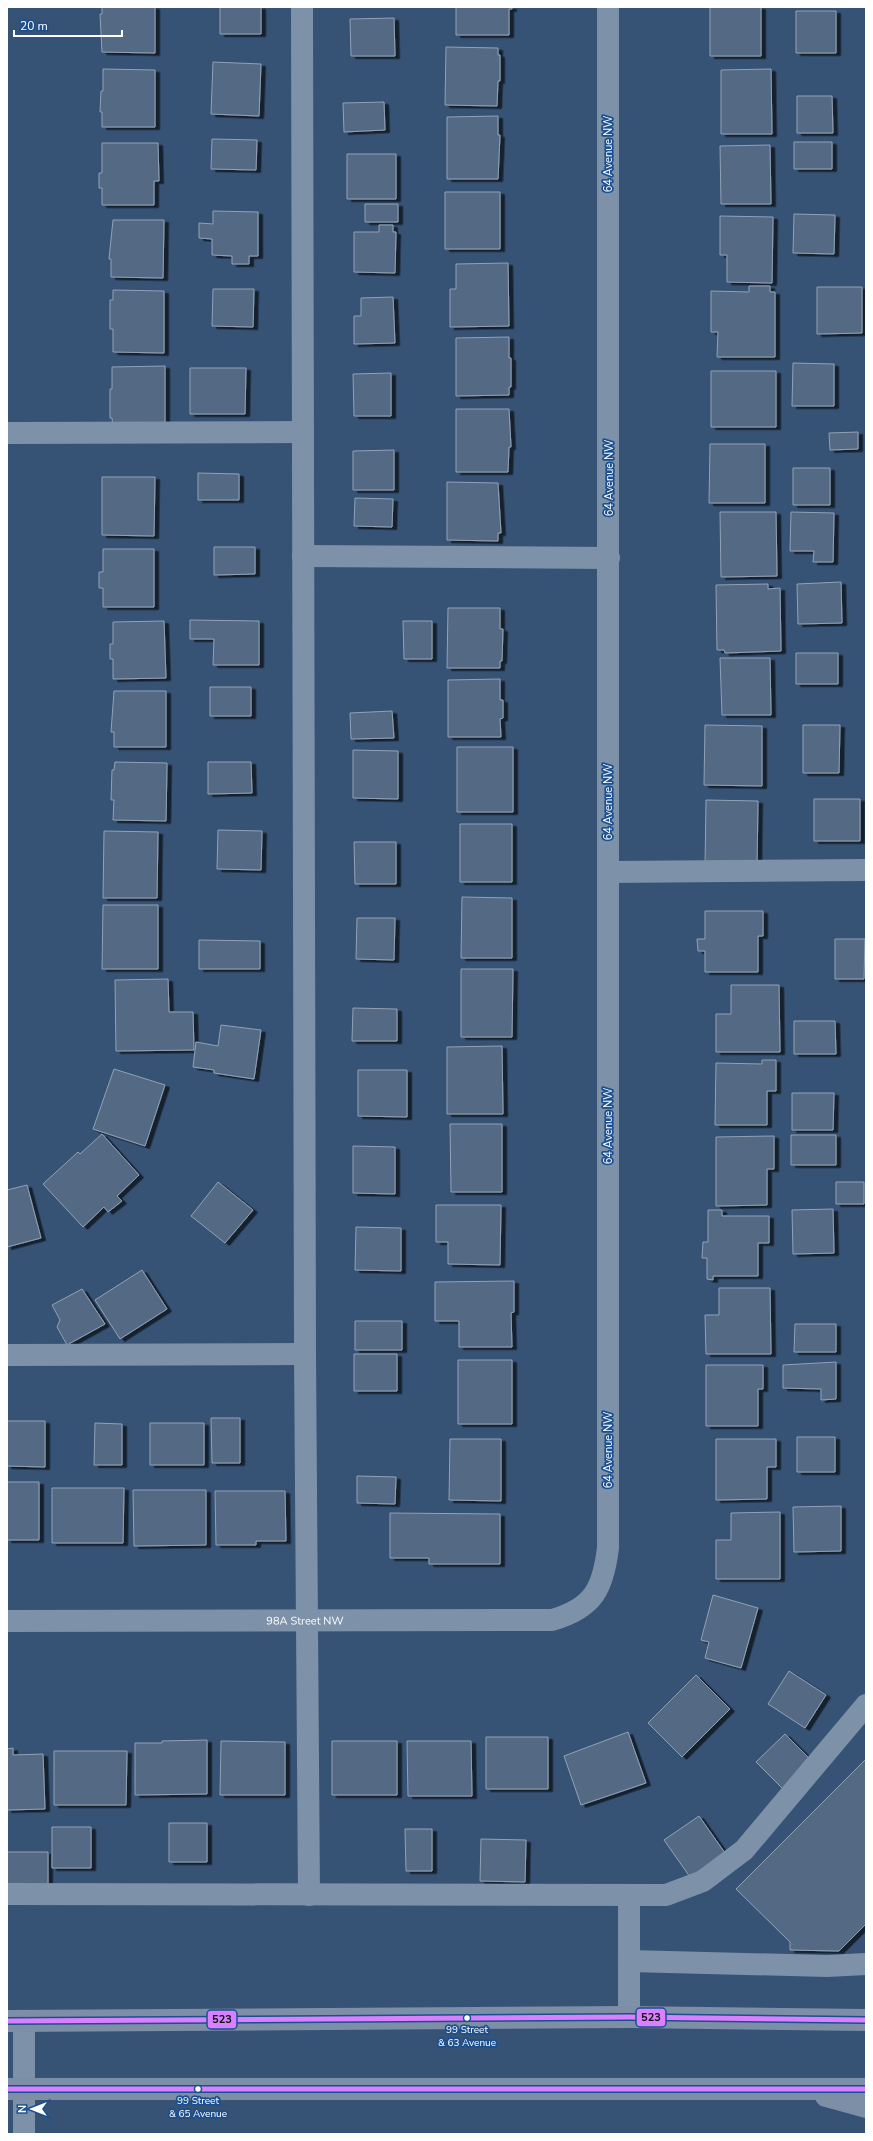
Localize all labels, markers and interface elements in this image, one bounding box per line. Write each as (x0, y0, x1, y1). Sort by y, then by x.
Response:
scale bar (14, 12, 122, 38)
text: 20 m (20, 18, 48, 34)
street label: 64 Avenue NW (601, 116, 616, 192)
street label: 64 Avenue NW (602, 440, 617, 516)
street label: 64 Avenue NW (601, 764, 616, 840)
street label: 64 Avenue NW (601, 1088, 616, 1164)
street label: 64 Avenue NW (601, 1412, 616, 1488)
street label: 98A Street NW (266, 1613, 344, 1628)
line badge: 523 (636, 2008, 666, 2027)
line badge: 523 (207, 2010, 237, 2029)
text: 523 (641, 2010, 661, 2025)
text: 523 (212, 2012, 232, 2027)
marker: 99 Street & 63 Avenue (462, 2013, 472, 2023)
place label: 99 Street & 63 Avenue (438, 2023, 496, 2050)
marker: 99 Street & 65 Avenue (193, 2084, 203, 2094)
north arrow (12, 2089, 52, 2129)
place label: 99 Street & 65 Avenue (169, 2094, 227, 2121)
text: N (15, 2105, 30, 2113)

